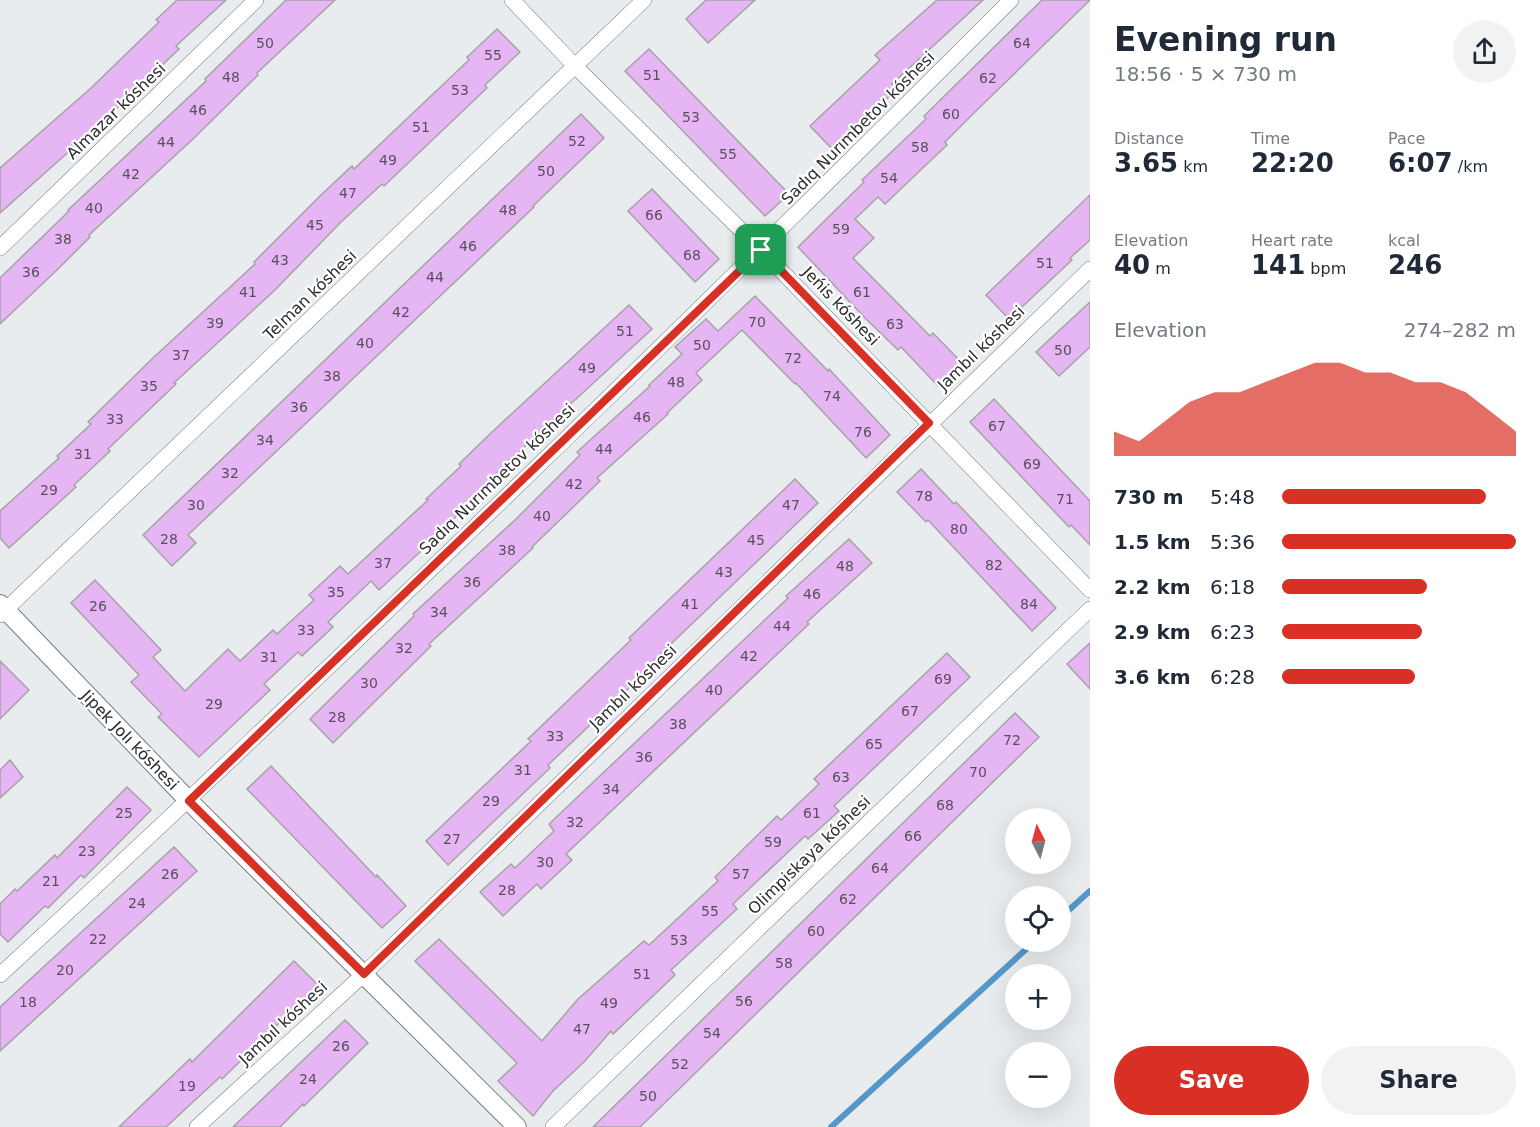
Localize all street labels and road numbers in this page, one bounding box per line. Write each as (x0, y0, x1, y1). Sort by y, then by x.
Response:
street label: Sadıq Nurımbetov kóshesi (777, 47, 939, 209)
street label: Almazar kóshesi (63, 59, 169, 163)
street label: Telman kóshesi (259, 246, 360, 345)
street label: Jeńis kóshesi (798, 262, 883, 349)
street label: Jambıl kóshesi (933, 302, 1029, 395)
street label: Sadıq Nurımbetov kóshesi (415, 400, 579, 558)
street label: Jambıl kóshesi (585, 641, 681, 734)
street label: Jipek Jolı kóshesi (77, 685, 183, 794)
street label: Olimpiskaya kóshesi (744, 792, 874, 918)
street label: Jambıl kóshesi (234, 977, 331, 1069)

